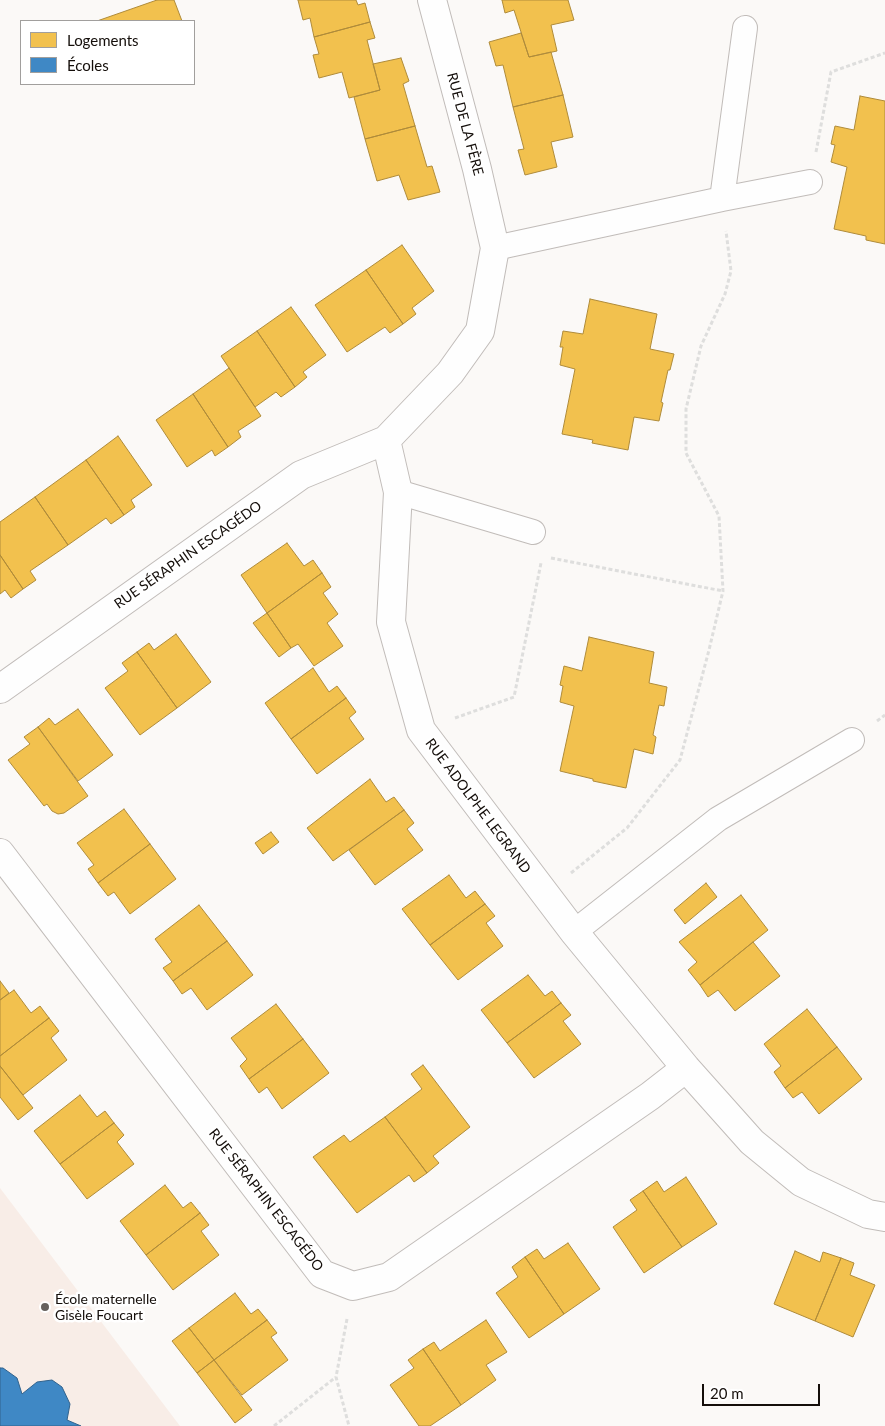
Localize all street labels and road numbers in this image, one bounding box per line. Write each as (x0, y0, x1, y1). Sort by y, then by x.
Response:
street label: RUE DE LA FÈRE (443, 71, 487, 177)
street label: RUE SÉRAPHIN ESCAGÉDO (111, 498, 265, 612)
street label: RUE ADOLPHE LEGRAND (422, 735, 534, 877)
street label: RUE SÉRAPHIN ESCAGÉDO (205, 1125, 327, 1275)

